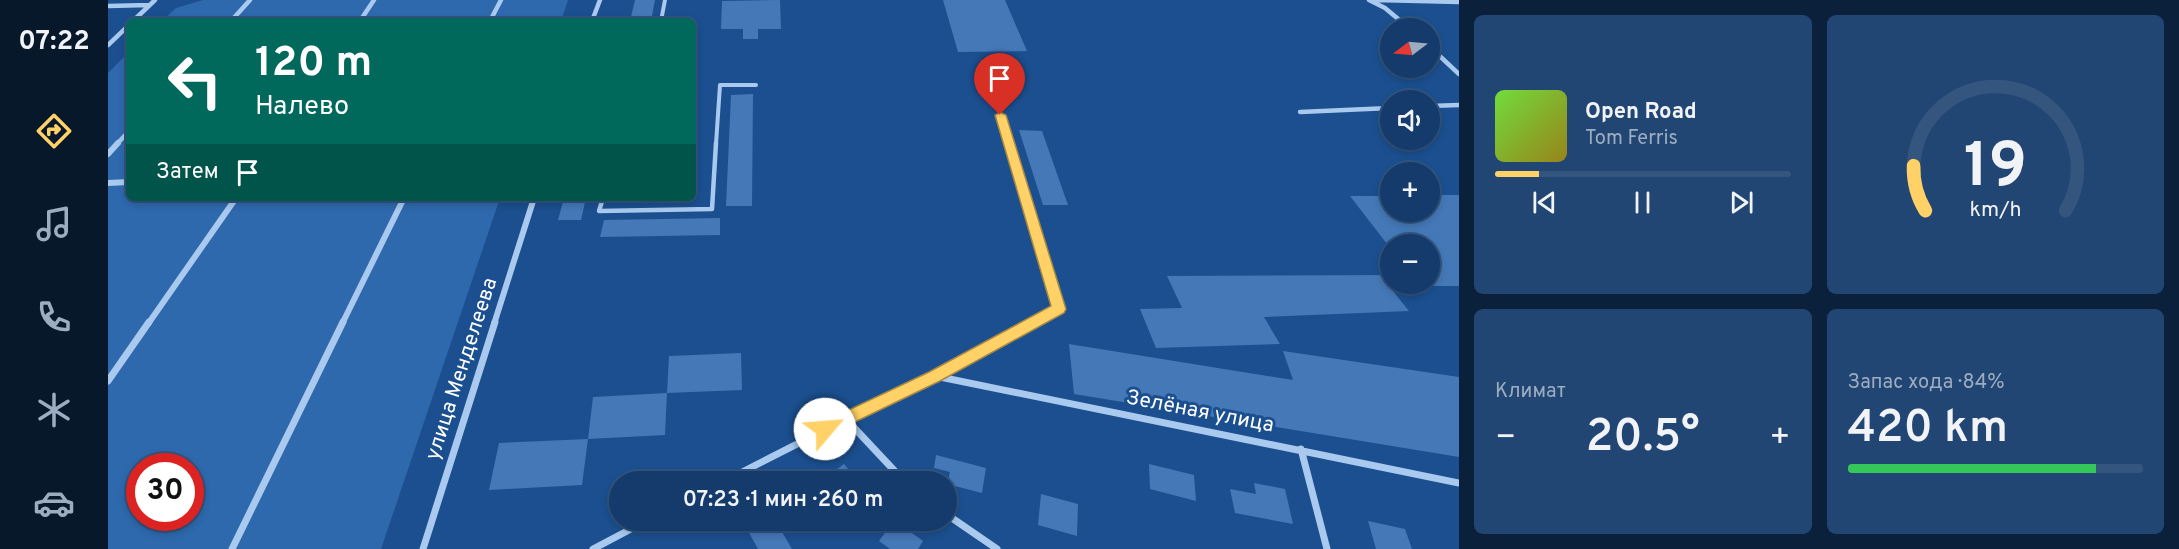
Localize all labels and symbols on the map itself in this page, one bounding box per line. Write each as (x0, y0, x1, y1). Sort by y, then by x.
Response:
north arrow (1380, 18, 1440, 78)
pin (974, 53, 1025, 115)
street label: улица Менделеева (420, 274, 504, 464)
street label: Зелёная улица (1124, 384, 1276, 440)
position arrow (793, 397, 857, 461)
speed limit sign: 30 (126, 453, 204, 531)

